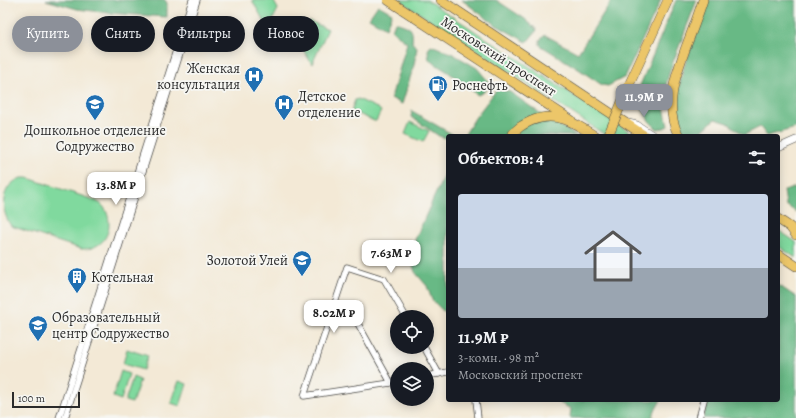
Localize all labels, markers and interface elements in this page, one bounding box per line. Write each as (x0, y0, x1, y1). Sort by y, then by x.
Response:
street label: Московский проспект (437, 12, 560, 101)
chip: Купить (12, 16, 83, 52)
chip: Снять (91, 16, 155, 52)
chip: Фильтры (163, 16, 245, 52)
chip: Новое (253, 16, 319, 52)
place label: Женская консультация (157, 59, 240, 94)
hospital icon: Женская консультация (243, 65, 265, 93)
fuel station icon: Роснефть (427, 74, 449, 102)
place label: Роснефть (452, 76, 508, 95)
pin: 11.9M ₽ (607, 84, 681, 118)
place label: Детское отделение (298, 87, 361, 122)
text: 11.9M ₽ (625, 88, 663, 105)
school or university icon: Дошкольное отделение Содружество (84, 93, 106, 121)
hospital icon: Детское отделение (273, 93, 295, 121)
place label: Дошкольное отделение Содружество (24, 121, 166, 156)
text: Объектов: 4 (458, 147, 544, 170)
icon: filters (746, 147, 768, 169)
pin: 13.8M ₽ (79, 172, 153, 206)
text: 13.8M ₽ (96, 176, 136, 193)
icon: home (577, 220, 649, 292)
pin: 7.63M ₽ (354, 240, 428, 274)
text: 7.63M ₽ (371, 244, 411, 261)
school or university icon: Золотой Улей (291, 249, 313, 277)
place label: Золотой Улей (207, 251, 288, 270)
building icon: Котельная (66, 266, 88, 294)
place label: Котельная (91, 268, 154, 287)
pin: 8.02M ₽ (297, 300, 371, 334)
text: 8.02M ₽ (313, 304, 355, 321)
place label: Образовательный центр Содружество (52, 308, 169, 343)
map controls (390, 310, 434, 406)
button: locate (390, 310, 434, 354)
school or university icon: Образовательный центр Содружество (27, 314, 49, 342)
text: 11.9M ₽ (458, 326, 509, 349)
text: 3-комн. · 98 m² (458, 349, 539, 366)
button: layers (390, 362, 434, 406)
text: Московский проспект (458, 366, 583, 383)
scale bar (12, 390, 80, 409)
text: 100 m (18, 391, 45, 406)

